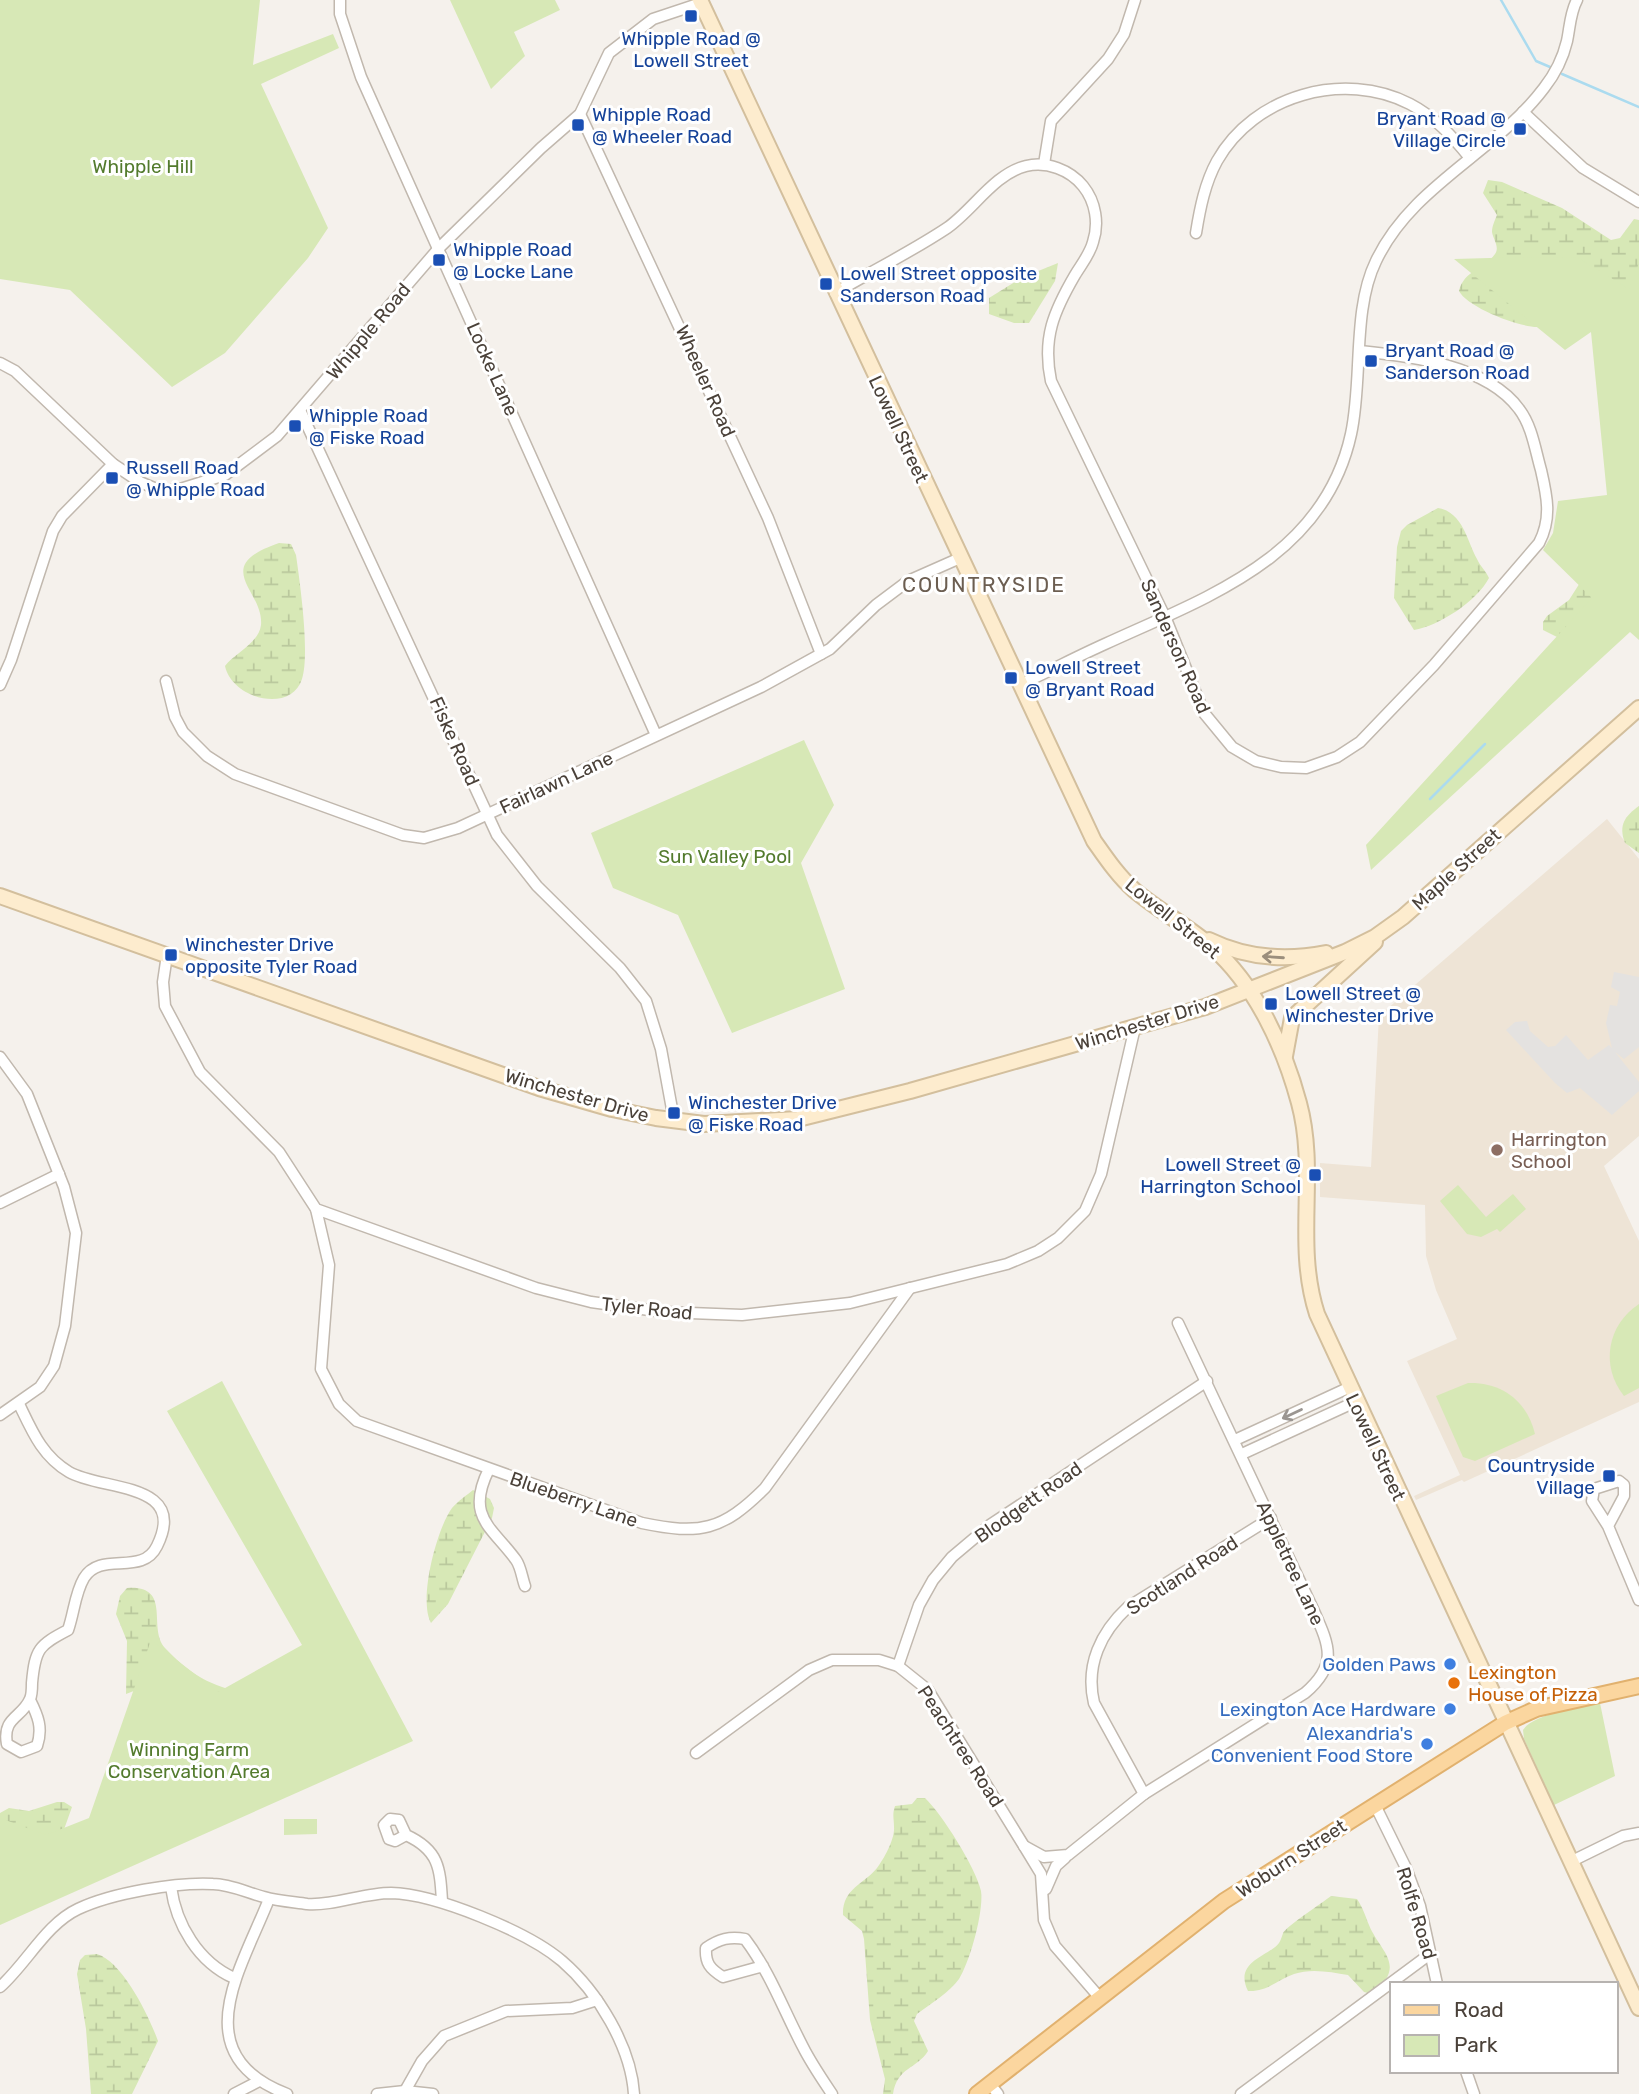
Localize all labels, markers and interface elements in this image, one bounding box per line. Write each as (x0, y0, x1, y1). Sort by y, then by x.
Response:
marker: Whipple Road @ Lowell Street (683, 8, 699, 24)
place label: Whipple Road @ Lowell Street (621, 27, 761, 72)
place label: Whipple Road @ Wheeler Road (592, 103, 732, 148)
place label: Bryant Road @ Village Circle (1377, 107, 1506, 152)
marker: Whipple Road @ Wheeler Road (570, 117, 586, 133)
marker: Bryant Road @ Village Circle (1512, 121, 1528, 137)
park label: Whipple Hill (92, 155, 194, 178)
place label: Whipple Road @ Locke Lane (453, 238, 573, 283)
marker: Whipple Road @ Locke Lane (431, 252, 447, 268)
place label: Lowell Street opposite Sanderson Road (840, 262, 1037, 307)
marker: Lowell Street opposite Sanderson Road (818, 276, 834, 292)
street label: Whipple Road (321, 278, 415, 384)
street label: Locke Lane (462, 319, 523, 420)
street label: Wheeler Road (671, 322, 740, 441)
place label: Bryant Road @ Sanderson Road (1385, 339, 1530, 384)
marker: Bryant Road @ Sanderson Road (1363, 353, 1379, 369)
street label: Lowell Street (864, 372, 934, 487)
place label: Whipple Road @ Fiske Road (309, 404, 428, 449)
marker: Whipple Road @ Fiske Road (287, 418, 303, 434)
place label: Russell Road @ Whipple Road (126, 456, 265, 501)
marker: Russell Road @ Whipple Road (104, 470, 120, 486)
district label: COUNTRYSIDE (902, 572, 1066, 597)
street label: Sanderson Road (1136, 575, 1215, 717)
place label: Lowell Street @ Bryant Road (1025, 656, 1154, 701)
marker: Lowell Street @ Bryant Road (1003, 670, 1019, 686)
street label: Fiske Road (425, 693, 484, 789)
street label: Fairlawn Lane (496, 746, 617, 819)
street label: Maple Street (1407, 823, 1506, 915)
park label: Sun Valley Pool (658, 845, 792, 868)
street label: Lowell Street (1121, 873, 1225, 964)
place label: Winchester Drive opposite Tyler Road (185, 933, 358, 978)
marker: Winchester Drive opposite Tyler Road (163, 947, 179, 963)
one-way arrow (1263, 950, 1285, 963)
place label: Lowell Street @ Winchester Drive (1285, 982, 1434, 1027)
street label: Winchester Drive (1073, 990, 1222, 1055)
marker: Lowell Street @ Winchester Drive (1263, 996, 1279, 1012)
street label: Winchester Drive (502, 1064, 652, 1127)
place label: Winchester Drive @ Fiske Road (688, 1091, 837, 1136)
marker: Winchester Drive @ Fiske Road (666, 1105, 682, 1121)
place label: Harrington School (1511, 1128, 1607, 1173)
marker: Harrington School (1489, 1142, 1505, 1158)
place label: Lowell Street @ Harrington School (1140, 1153, 1301, 1198)
marker: Lowell Street @ Harrington School (1307, 1167, 1323, 1183)
street label: Tyler Road (600, 1292, 694, 1325)
street label: Lowell Street (1341, 1390, 1411, 1505)
one-way arrow (1282, 1408, 1303, 1421)
place label: Countryside Village (1488, 1454, 1595, 1499)
street label: Blodgett Road (970, 1457, 1086, 1548)
street label: Blueberry Lane (507, 1467, 641, 1532)
marker: Countryside Village (1601, 1468, 1617, 1484)
street label: Appletree Lane (1252, 1497, 1329, 1629)
street label: Scotland Road (1122, 1531, 1242, 1620)
place label: Golden Paws (1322, 1653, 1436, 1676)
marker: Golden Paws (1442, 1656, 1458, 1672)
place label: Lexington House of Pizza (1468, 1661, 1598, 1706)
marker: Lexington House of Pizza (1446, 1675, 1462, 1691)
street label: Peachtree Road (913, 1681, 1008, 1811)
place label: Lexington Ace Hardware (1219, 1698, 1436, 1721)
marker: Lexington Ace Hardware (1442, 1701, 1458, 1717)
place label: Alexandria's Convenient Food Store (1211, 1722, 1413, 1767)
marker: Alexandria's Convenient Food Store (1419, 1736, 1435, 1752)
park label: Winning Farm Conservation Area (108, 1738, 270, 1783)
street label: Woburn Street (1232, 1814, 1351, 1903)
street label: Rolfe Road (1392, 1864, 1441, 1962)
legend (1390, 1982, 1618, 2073)
text: Road (1454, 1997, 1504, 2022)
text: Park (1454, 2032, 1498, 2057)

